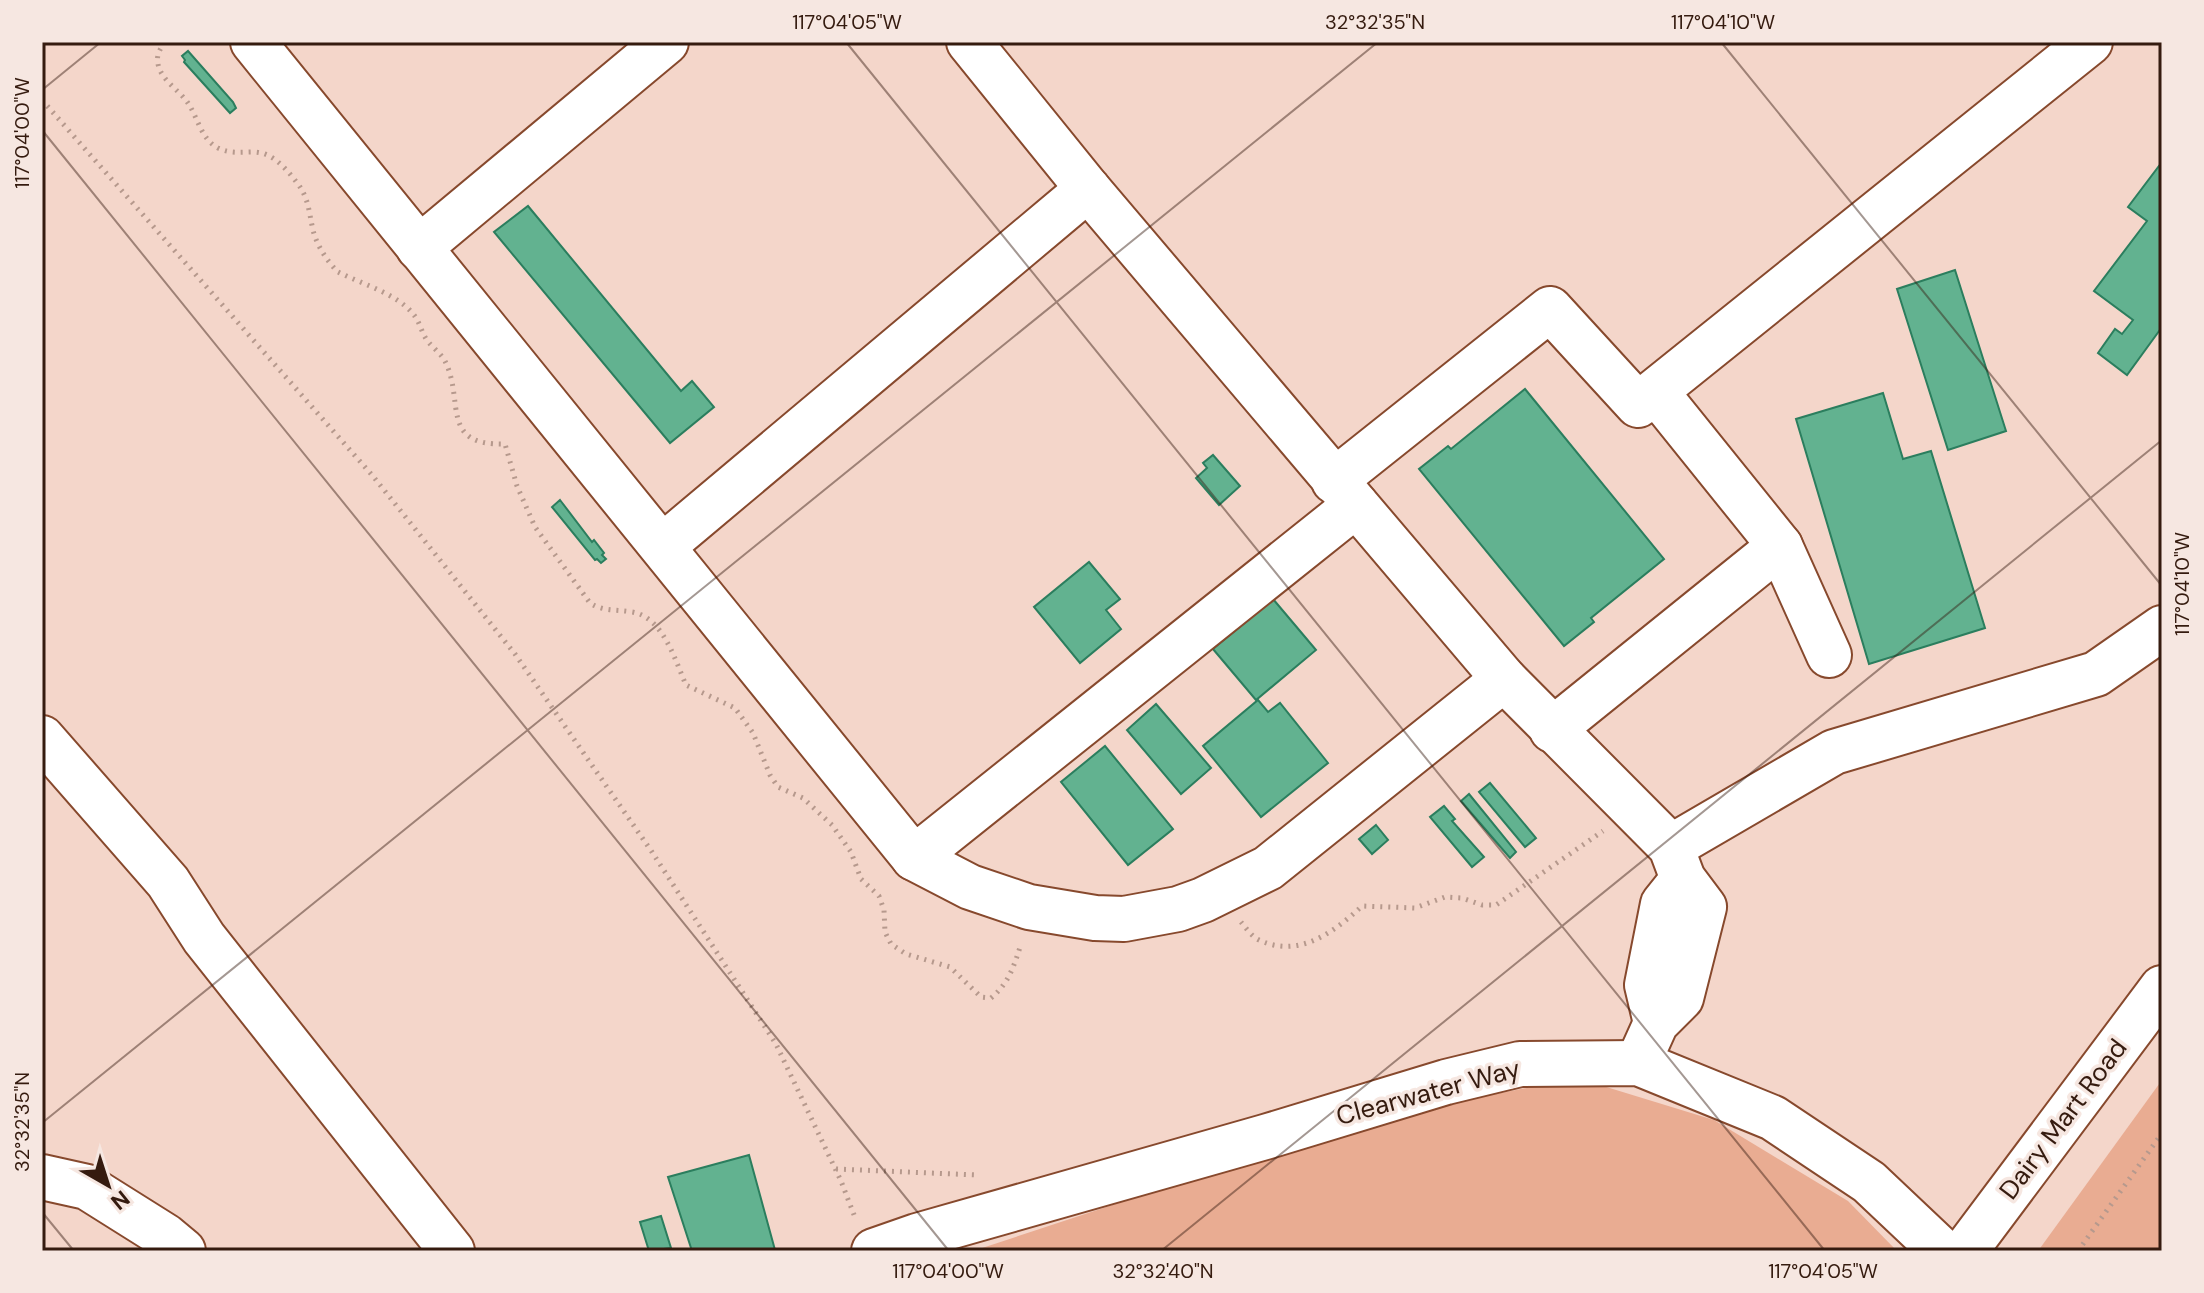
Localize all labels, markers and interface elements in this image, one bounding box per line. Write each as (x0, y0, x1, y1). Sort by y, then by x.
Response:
text: 117°04'05"W (792, 9, 902, 35)
text: 32°32'35"N (1325, 9, 1425, 35)
text: 117°04'10"W (1671, 9, 1775, 35)
text: 117°04'00"W (9, 77, 35, 189)
text: 117°04'10"W (2169, 532, 2195, 636)
street label: Dairy Mart Road (1991, 1032, 2135, 1206)
street label: Clearwater Way (1332, 1051, 1524, 1133)
text: 32°32'35"N (9, 1072, 35, 1172)
north arrow (68, 1145, 148, 1225)
text: N (105, 1184, 136, 1216)
text: 117°04'00"W (892, 1258, 1004, 1284)
text: 32°32'40"N (1112, 1258, 1214, 1284)
text: 117°04'05"W (1768, 1258, 1878, 1284)

